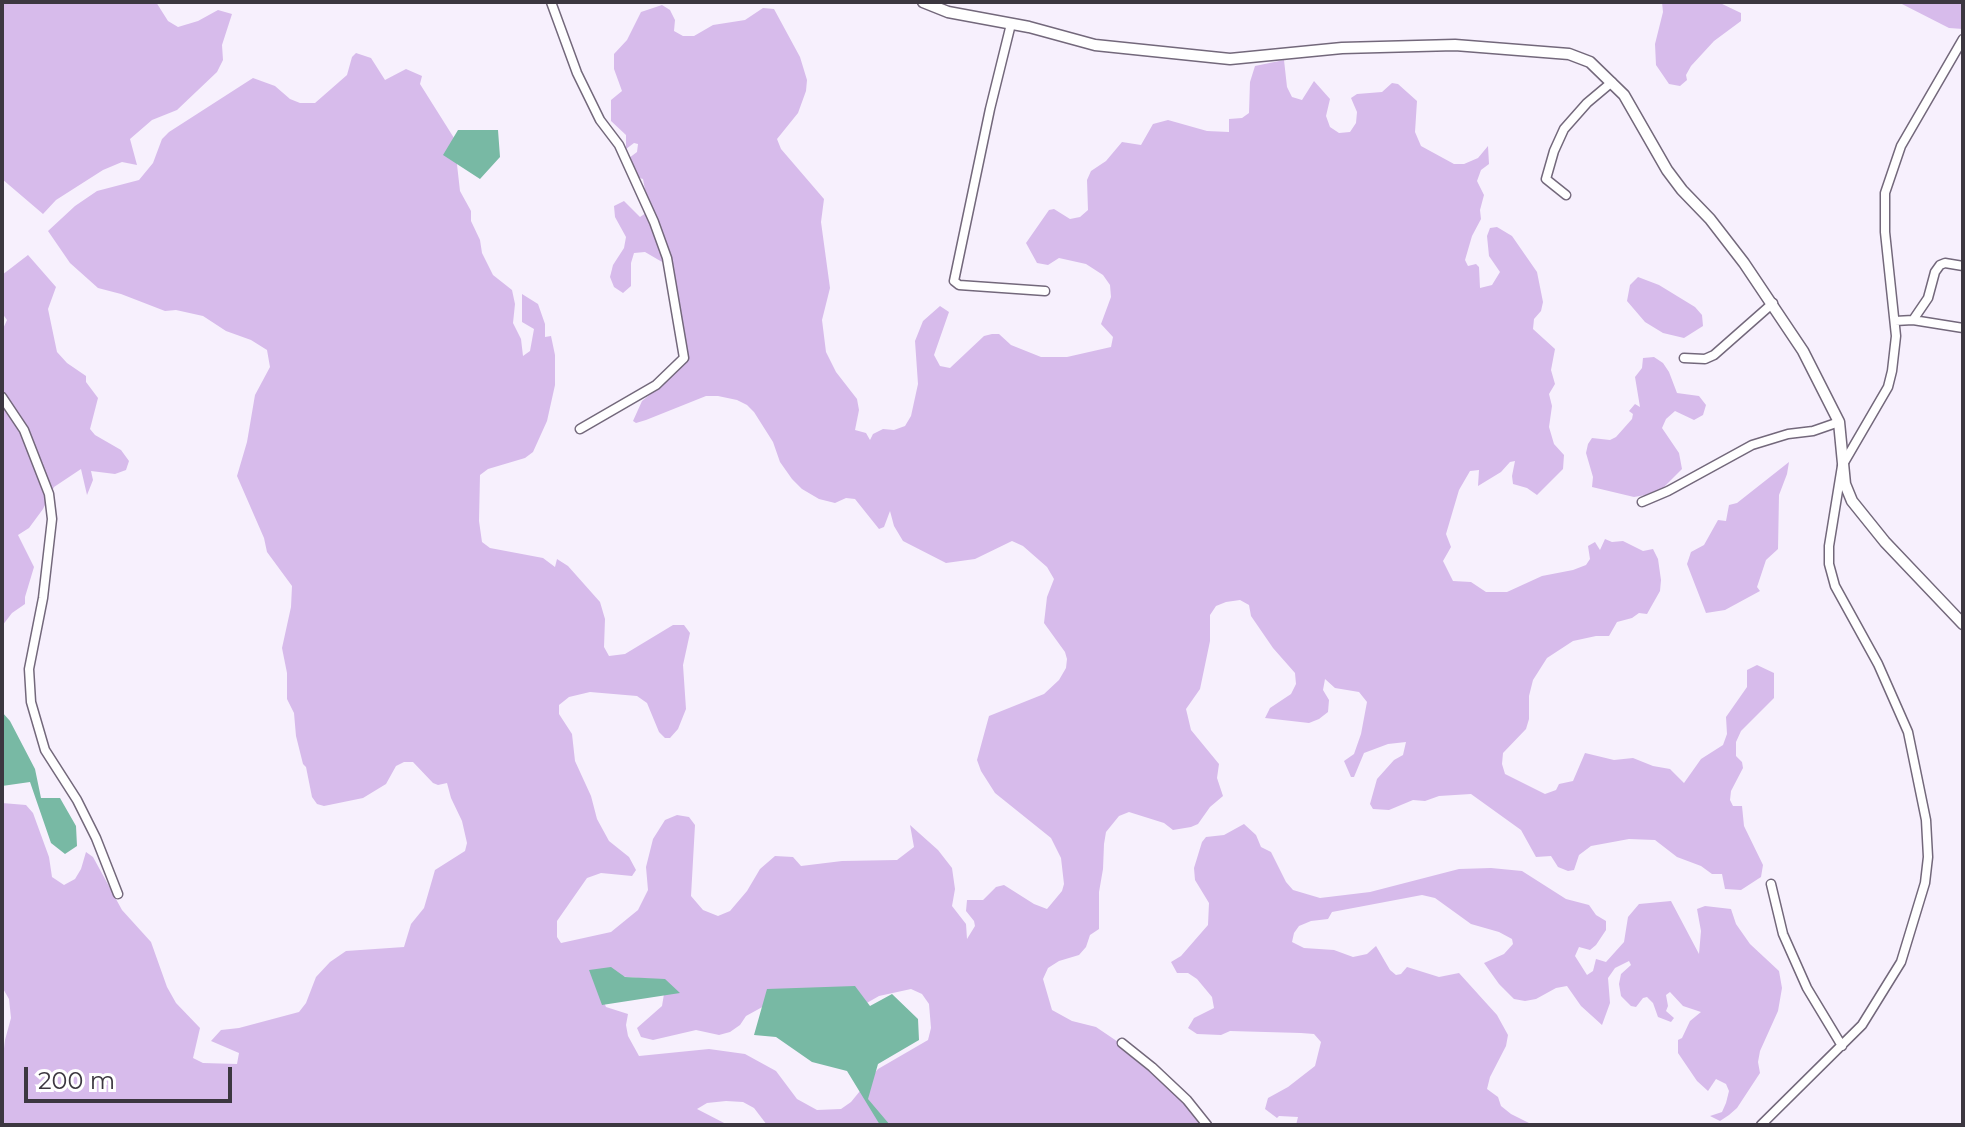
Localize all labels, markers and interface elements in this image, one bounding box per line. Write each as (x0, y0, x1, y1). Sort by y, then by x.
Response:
scale bar (28, 1051, 236, 1101)
text: 200 m (38, 1066, 115, 1095)

